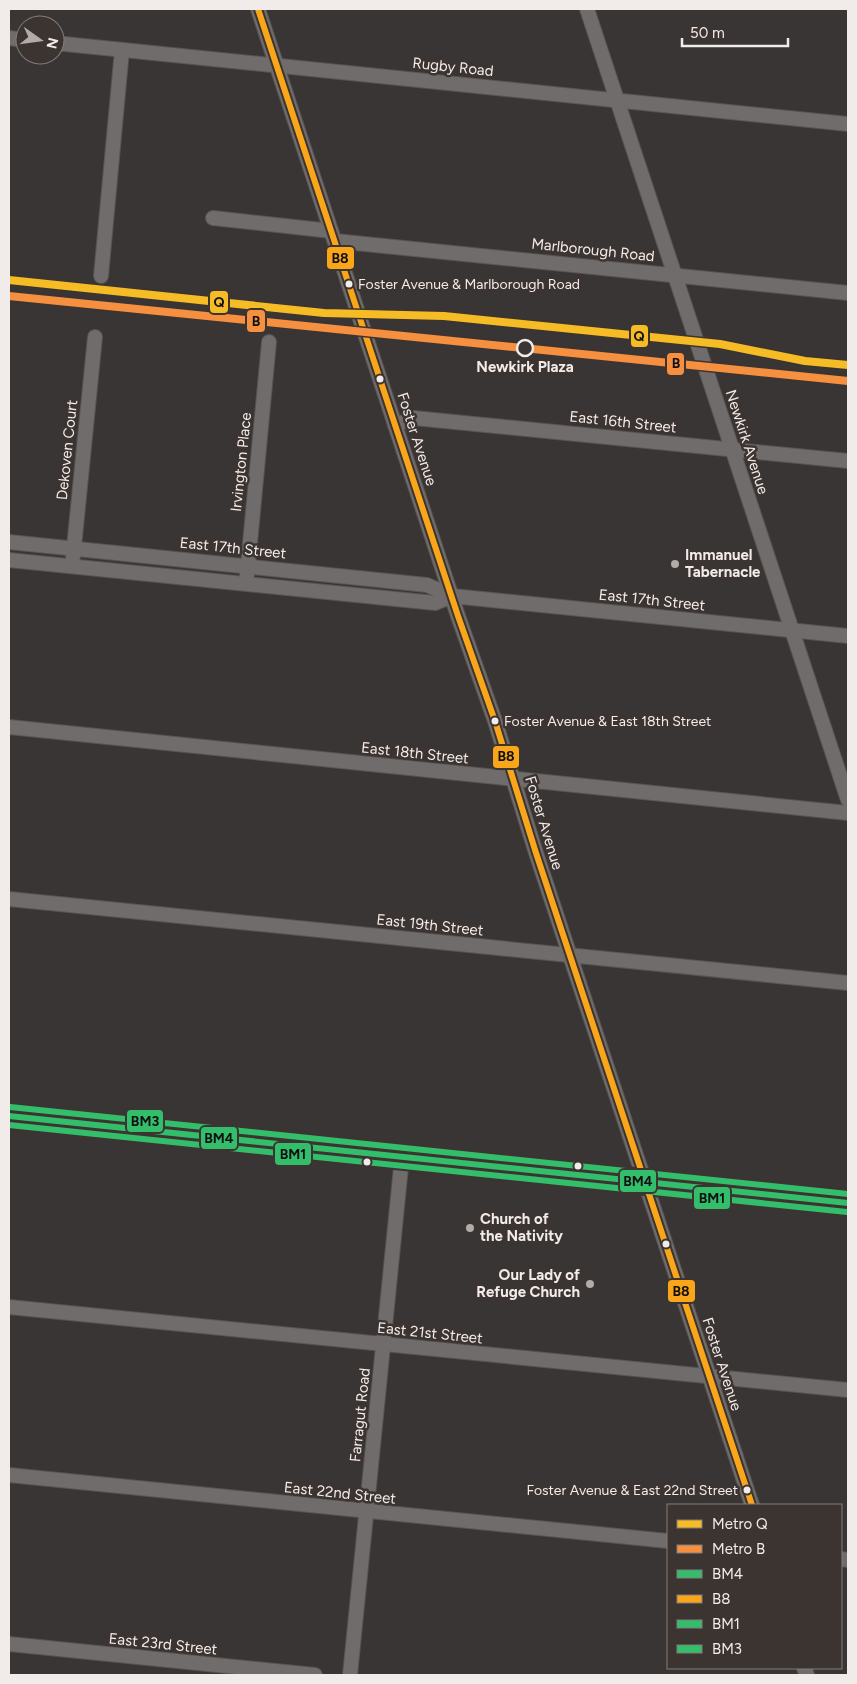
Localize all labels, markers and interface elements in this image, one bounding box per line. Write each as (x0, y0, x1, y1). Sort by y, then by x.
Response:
north arrow (15, 15, 65, 65)
scale bar (682, 15, 788, 47)
text: 50 m (690, 24, 725, 42)
text: N (43, 36, 62, 50)
street label: Rugby Road (412, 54, 494, 80)
street label: Marlborough Road (531, 235, 655, 265)
line badge: B8 (326, 246, 355, 270)
text: B8 (331, 250, 349, 267)
place label: Foster Avenue & Marlborough Road (358, 276, 580, 293)
marker: Foster Avenue & Marlborough Road (344, 279, 354, 289)
line badge: Q (209, 290, 229, 314)
text: Q (213, 294, 225, 311)
line badge: B (246, 309, 266, 333)
text: B (252, 313, 261, 330)
line badge: Q (630, 324, 649, 348)
text: Q (633, 328, 645, 345)
marker: Newkirk Plaza (516, 339, 534, 357)
line badge: B (666, 352, 685, 376)
text: B (672, 355, 681, 372)
place label: Newkirk Plaza (476, 358, 574, 376)
unlabelled marker (375, 374, 385, 384)
street label: Newkirk Avenue (722, 387, 772, 497)
street label: Foster Avenue (393, 390, 441, 488)
street label: Dekoven Court (53, 399, 81, 501)
street label: East 16th Street (569, 407, 678, 437)
street label: Irvington Place (227, 411, 255, 513)
street label: East 17th Street (179, 533, 287, 563)
place label: Immanuel Tabernacle (685, 546, 761, 581)
marker: Immanuel Tabernacle (669, 558, 681, 570)
street label: East 17th Street (598, 585, 706, 615)
place label: Foster Avenue & East 18th Street (504, 713, 711, 730)
marker: Foster Avenue & East 18th Street (490, 716, 500, 726)
street label: East 18th Street (360, 738, 470, 768)
line badge: B8 (492, 745, 520, 769)
text: B8 (497, 748, 515, 765)
street label: Foster Avenue (521, 774, 567, 872)
street label: East 19th Street (376, 910, 485, 940)
line badge: BM3 (126, 1109, 164, 1133)
text: BM3 (131, 1113, 159, 1130)
line badge: BM4 (200, 1126, 238, 1150)
text: BM4 (204, 1130, 234, 1147)
line badge: BM1 (274, 1142, 312, 1166)
text: BM1 (280, 1146, 306, 1163)
unlabelled marker (362, 1157, 372, 1167)
unlabelled marker (573, 1161, 583, 1171)
line badge: BM4 (619, 1169, 657, 1193)
text: BM4 (623, 1173, 653, 1190)
line badge: BM1 (693, 1186, 731, 1210)
text: BM1 (699, 1190, 725, 1207)
place label: Church of the Nativity (480, 1210, 563, 1245)
marker: Church of the Nativity (464, 1222, 476, 1234)
unlabelled marker (661, 1239, 671, 1249)
place label: Our Lady of Refuge Church (476, 1266, 580, 1301)
marker: Our Lady of Refuge Church (584, 1278, 596, 1290)
line badge: B8 (667, 1279, 696, 1303)
text: B8 (672, 1283, 690, 1300)
street label: Foster Avenue (698, 1315, 746, 1413)
street label: East 21st Street (376, 1319, 484, 1348)
street label: Farragut Road (346, 1367, 374, 1463)
street label: East 22nd Street (283, 1478, 397, 1508)
place label: Foster Avenue & East 22nd Street (526, 1482, 738, 1499)
marker: Foster Avenue & East 22nd Street (742, 1485, 752, 1495)
legend (667, 1504, 842, 1669)
text: Metro Q (712, 1515, 768, 1533)
text: Metro B (712, 1540, 765, 1558)
text: BM4 (712, 1565, 743, 1583)
text: B8 (712, 1590, 730, 1608)
text: BM1 (712, 1615, 740, 1633)
street label: East 23rd Street (108, 1629, 218, 1659)
text: BM3 (712, 1640, 742, 1658)

